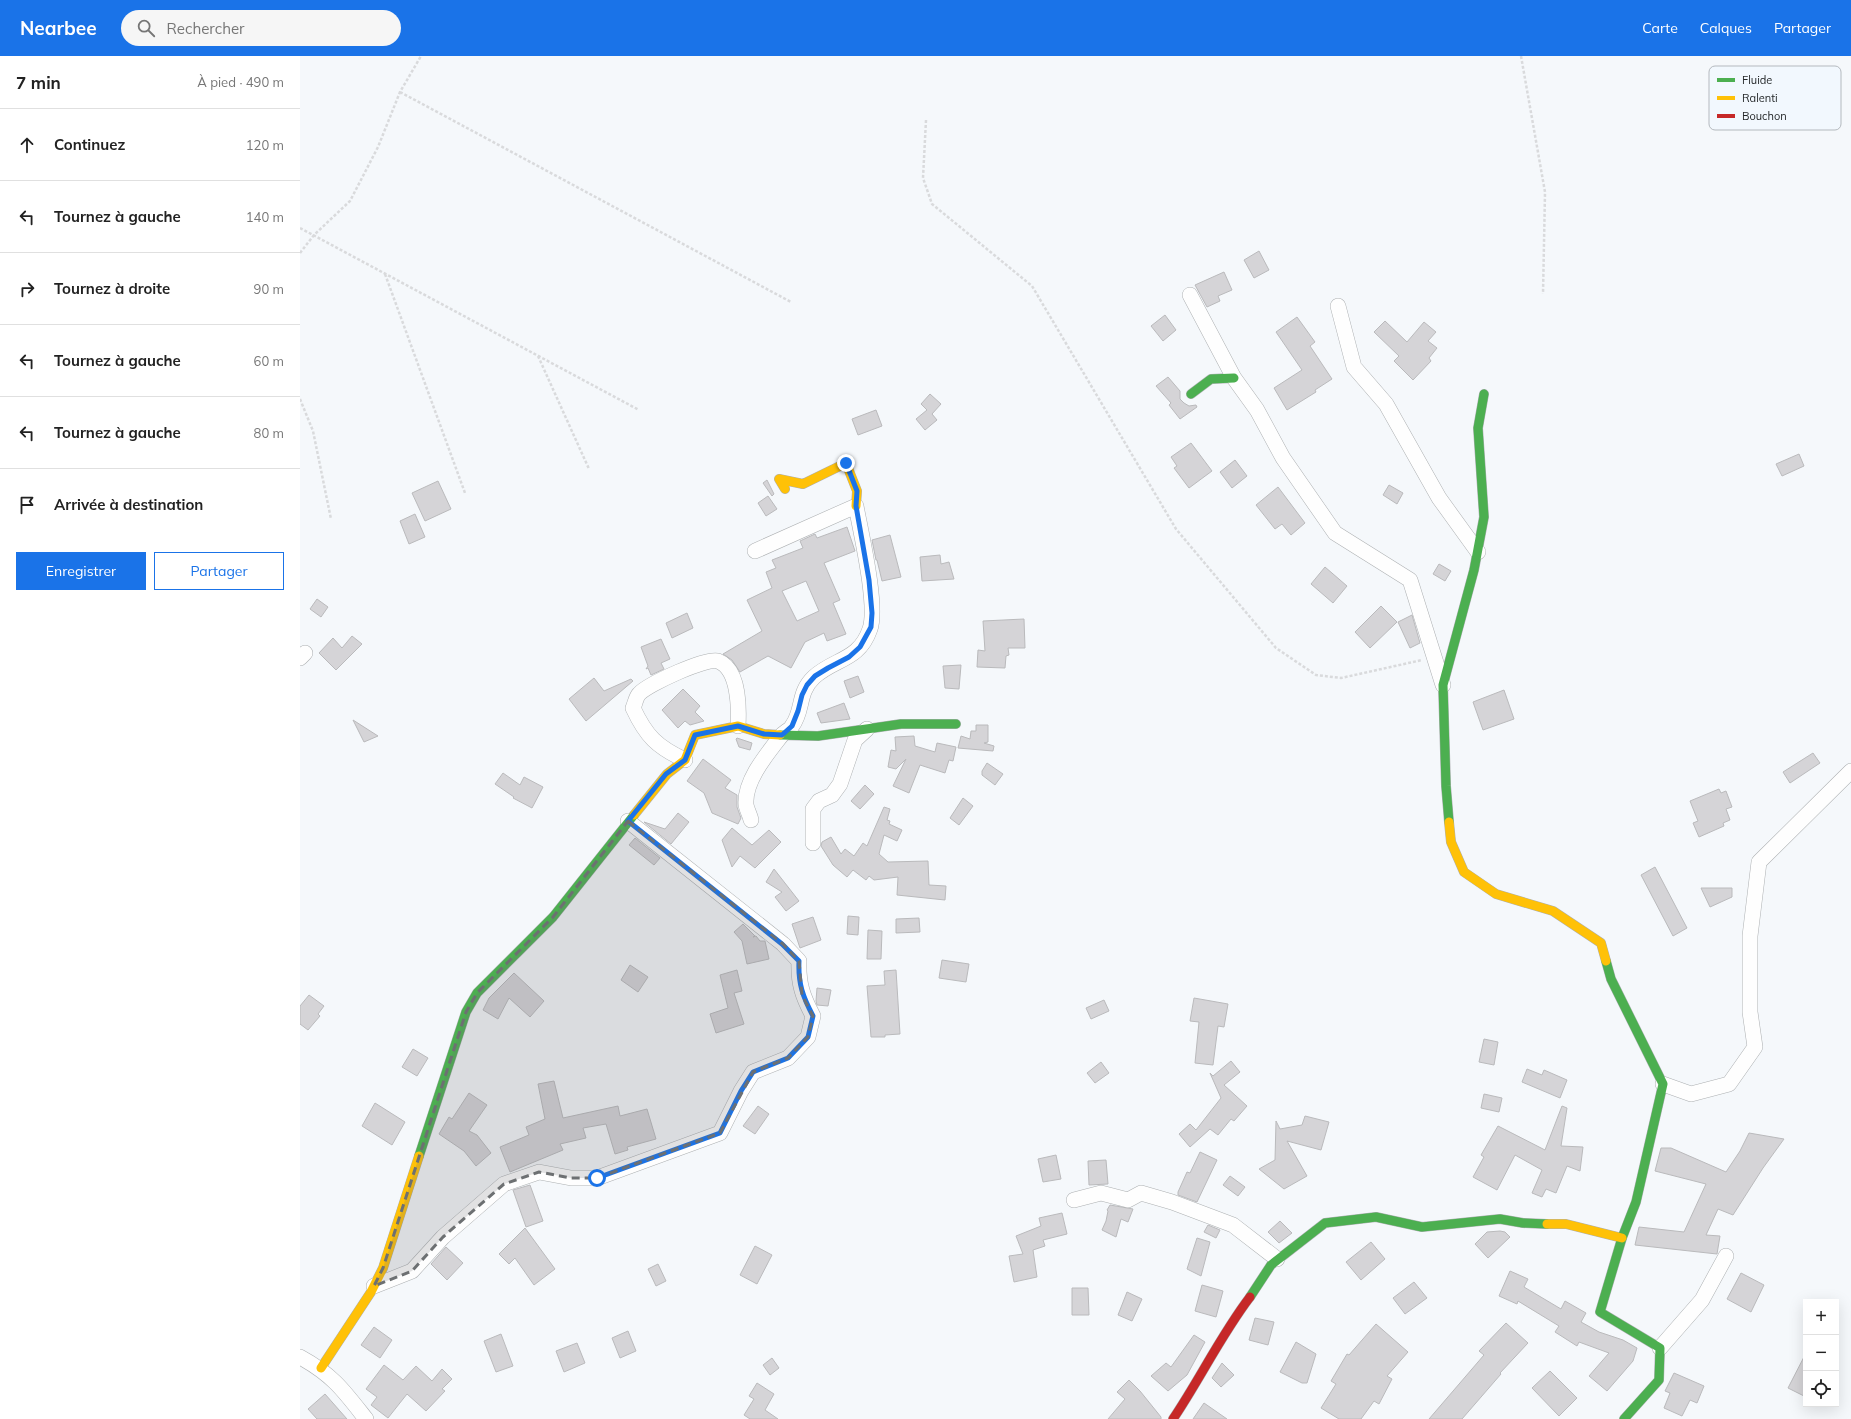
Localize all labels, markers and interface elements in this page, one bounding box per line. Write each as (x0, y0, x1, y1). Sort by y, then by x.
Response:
search box (121, 10, 401, 46)
text: Nearbee (20, 16, 97, 40)
icon: search (135, 17, 157, 39)
text: Rechercher (167, 19, 245, 38)
text: Carte (1642, 19, 1678, 37)
text: Calques (1700, 19, 1752, 37)
text: Partager (1774, 19, 1831, 37)
legend (1709, 66, 1841, 130)
text: 7 min (16, 72, 61, 93)
text: Fluide (1742, 73, 1772, 87)
text: À pied · 490 m (197, 74, 284, 90)
text: Ralenti (1742, 91, 1778, 105)
text: Bouchon (1742, 109, 1787, 123)
icon: ahead (16, 134, 38, 156)
text: Continuez (54, 135, 125, 154)
text: 120 m (246, 137, 284, 153)
icon: left (16, 206, 38, 228)
text: Tournez à gauche (54, 207, 181, 226)
text: 140 m (246, 209, 284, 225)
icon: right (16, 278, 38, 300)
text: Tournez à droite (54, 279, 170, 298)
text: 90 m (254, 281, 284, 297)
icon: left (16, 350, 38, 372)
text: Tournez à gauche (54, 351, 181, 370)
text: 60 m (254, 353, 284, 369)
icon: left (16, 422, 38, 444)
text: Tournez à gauche (54, 423, 181, 442)
text: 80 m (254, 425, 284, 441)
route end (837, 454, 855, 472)
icon: arrive (16, 494, 38, 516)
text: Arrivée à destination (54, 495, 203, 514)
button: Enregistrer (16, 552, 146, 590)
button: Partager (154, 552, 284, 590)
route start (588, 1169, 606, 1187)
map controls (1803, 1299, 1839, 1407)
button: + (1803, 1299, 1839, 1335)
button: − (1803, 1335, 1839, 1371)
button: locate (1803, 1371, 1839, 1407)

